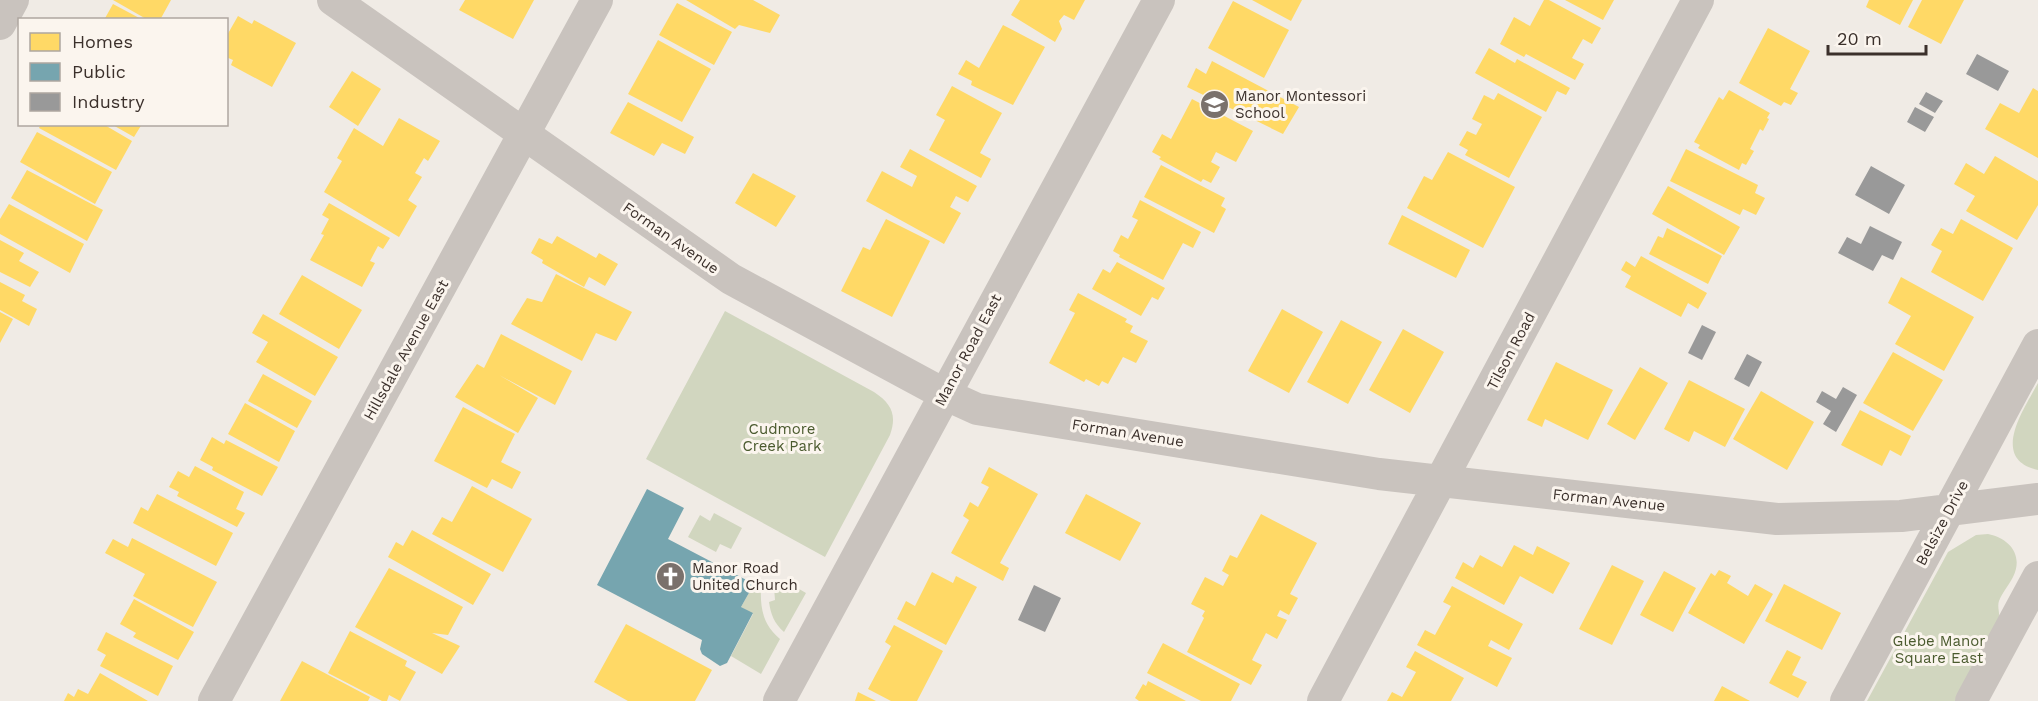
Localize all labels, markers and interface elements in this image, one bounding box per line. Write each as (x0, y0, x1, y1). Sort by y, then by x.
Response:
legend (18, 18, 228, 126)
scale bar (1828, 18, 1926, 56)
text: 20 m (1837, 28, 1882, 49)
text: Homes (72, 31, 133, 52)
text: Public (72, 61, 126, 82)
place label: Manor Montessori School (1235, 87, 1366, 122)
school or university icon: Manor Montessori School (1198, 89, 1230, 121)
text: Industry (72, 91, 145, 112)
street label: Forman Avenue (620, 198, 722, 278)
street label: Hillsdale Avenue East (360, 276, 453, 424)
street label: Manor Road East (931, 290, 1005, 409)
street label: Tilson Road (1483, 309, 1539, 393)
street label: Forman Avenue (1071, 415, 1185, 451)
park label: Cudmore Creek Park (742, 420, 822, 455)
street label: Belsize Drive (1912, 477, 1972, 569)
street label: Forman Avenue (1552, 485, 1666, 515)
place label: Manor Road United Church (692, 559, 798, 594)
church icon: Manor Road United Church (655, 561, 687, 593)
park label: Glebe Manor Square East (1893, 632, 1985, 667)

